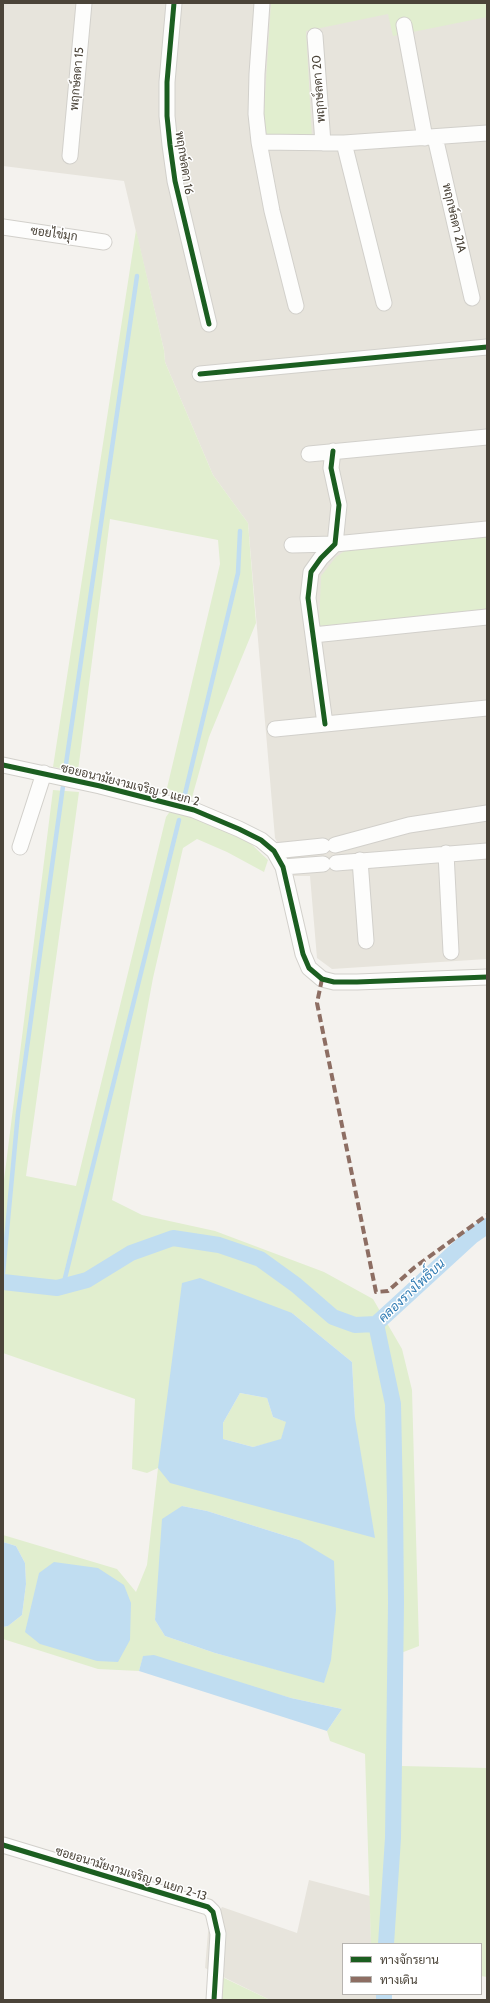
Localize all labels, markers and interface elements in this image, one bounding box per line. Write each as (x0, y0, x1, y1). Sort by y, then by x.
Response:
street label: พฤกษ์ลดา 15 (67, 47, 87, 111)
street label: พฤกษ์ลดา 20 (309, 55, 329, 123)
street label: พฤกษ์ลดา 16 (172, 130, 196, 196)
street label: พฤกษ์ลดา 21A (439, 182, 469, 254)
street label: ซอยไข่มุก (30, 224, 78, 244)
street label: ซอยอนามัยงามเจริญ 9 แยก 2 (59, 761, 201, 809)
water label: คลองรางโพธิ์บน (375, 1256, 449, 1326)
street label: ซอยอนามัยงามเจริญ 9 แยก 2-13 (53, 1844, 209, 1904)
legend (342, 1943, 482, 1995)
text: ทางจักรยาน (380, 1952, 439, 1967)
text: ทางเดิน (380, 1972, 418, 1987)

